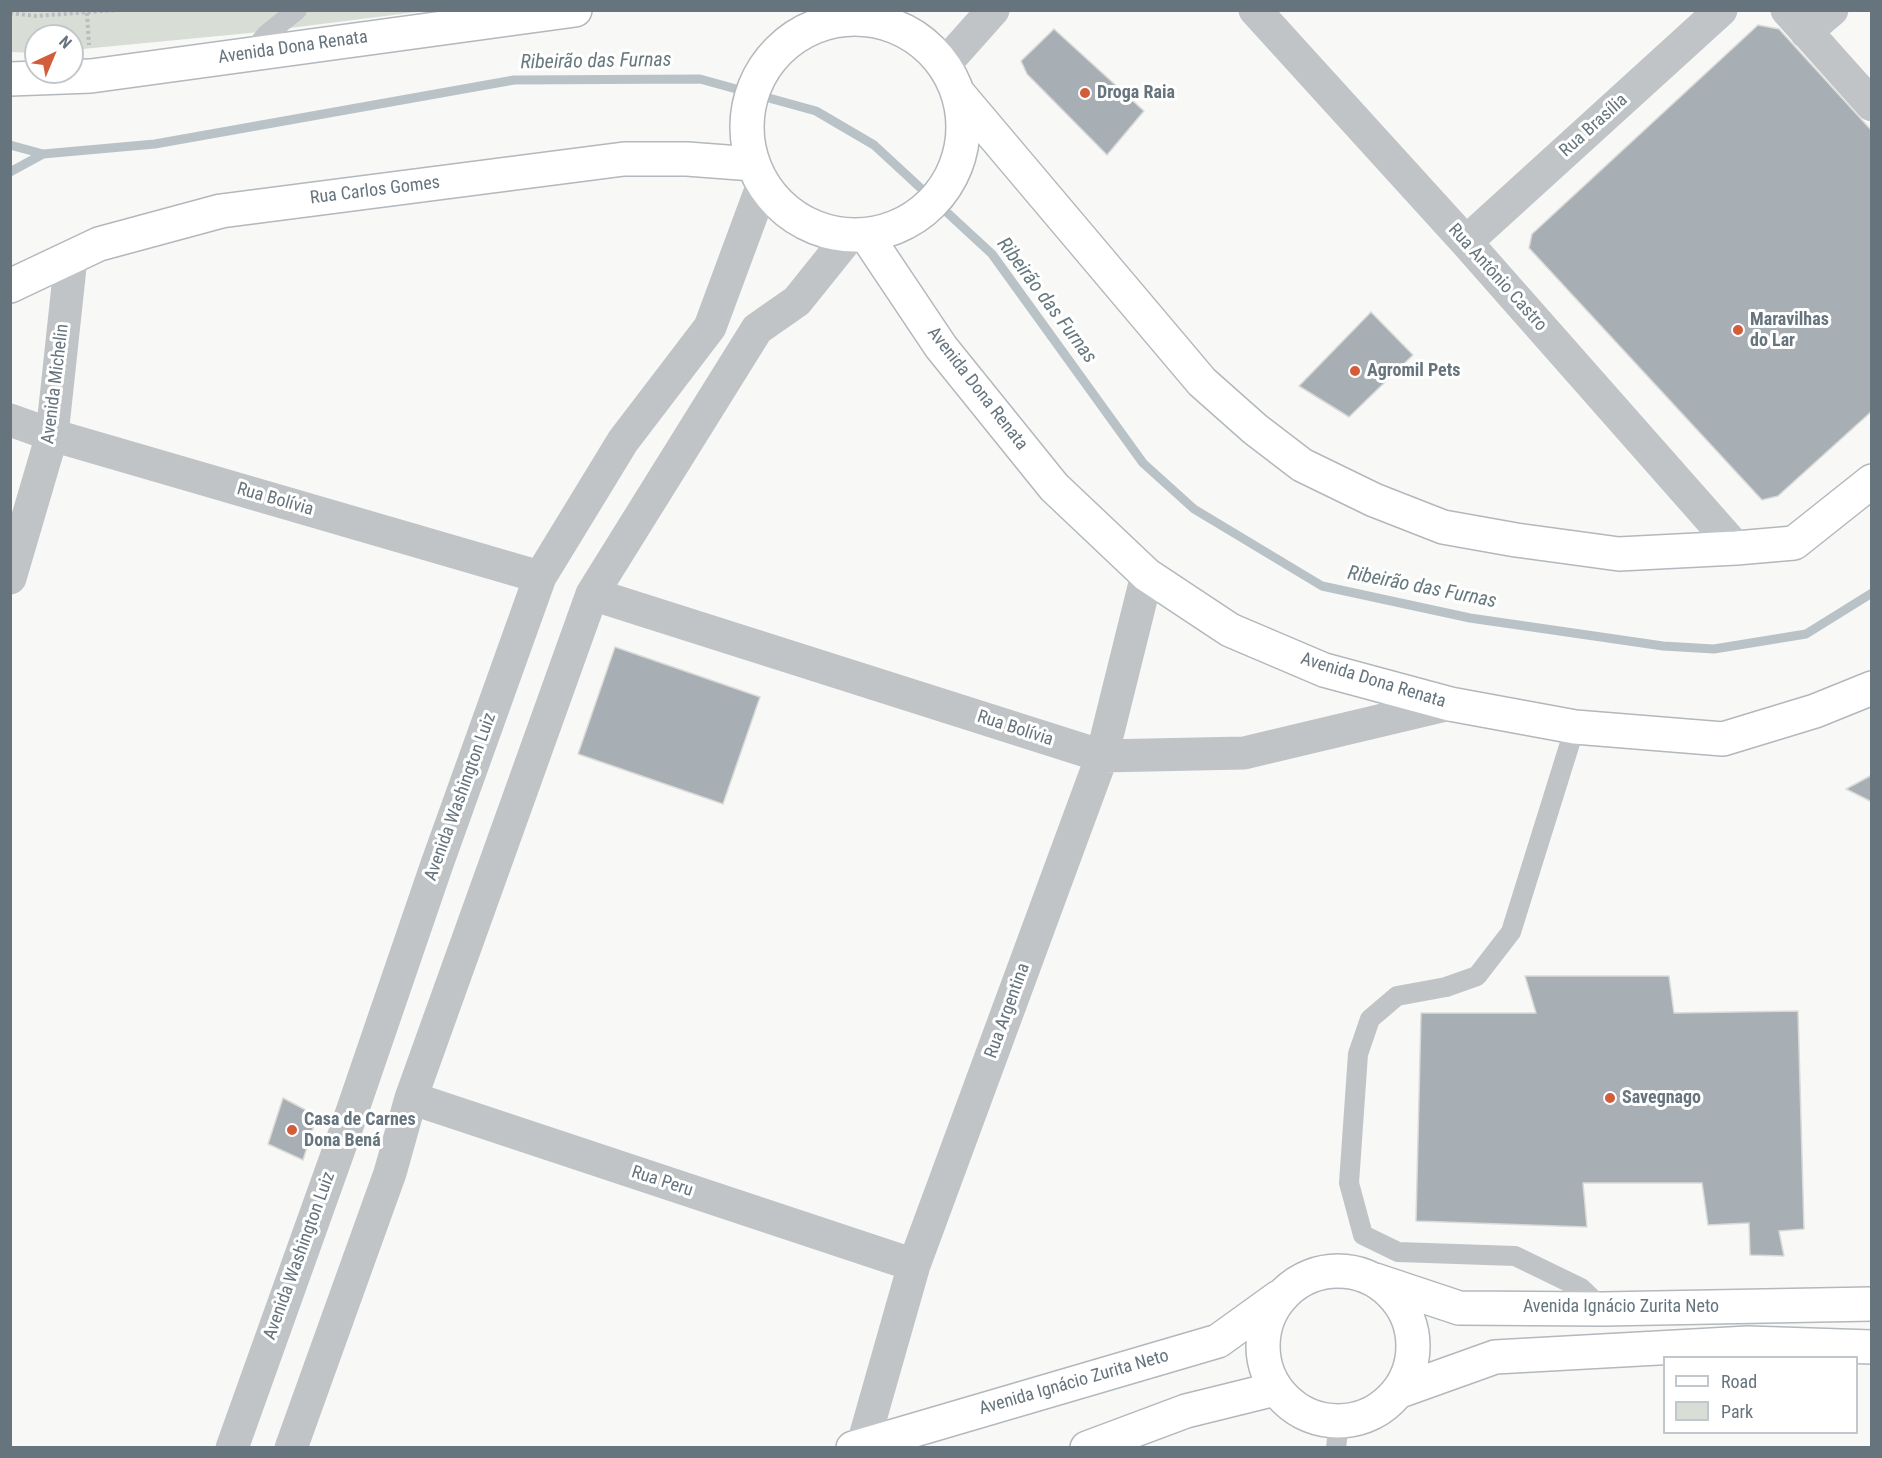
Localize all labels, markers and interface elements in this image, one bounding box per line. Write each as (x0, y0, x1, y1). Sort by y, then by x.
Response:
north arrow (24, 24, 84, 84)
street label: Avenida Dona Renata (217, 27, 369, 69)
text: N (55, 32, 76, 52)
water label: Ribeirão das Furnas (520, 49, 672, 75)
place label: Droga Raia (1097, 82, 1175, 104)
marker: Droga Raia (1078, 86, 1092, 100)
street label: Rua Brasília (1556, 90, 1632, 162)
street label: Rua Carlos Gomes (309, 172, 441, 210)
street label: Rua Antônio Castro (1443, 220, 1551, 336)
water label: Ribeirão das Furnas (991, 233, 1101, 369)
place label: Maravilhas do Lar (1750, 309, 1829, 352)
street label: Avenida Michelin (38, 323, 74, 445)
street label: Avenida Dona Renata (922, 323, 1032, 455)
marker: Maravilhas do Lar (1731, 323, 1745, 337)
place label: Agromil Pets (1367, 360, 1460, 382)
marker: Agromil Pets (1348, 364, 1362, 378)
street label: Rua Bolívia (234, 479, 316, 521)
water label: Ribeirão das Furnas (1345, 562, 1499, 614)
street label: Avenida Dona Renata (1298, 649, 1448, 713)
street label: Rua Bolívia (974, 707, 1056, 751)
street label: Avenida Washington Luiz (421, 710, 501, 884)
street label: Rua Argentina (981, 961, 1035, 1061)
place label: Savegnago (1622, 1087, 1701, 1109)
marker: Savegnago (1603, 1091, 1617, 1105)
place label: Casa de Carnes Dona Bená (304, 1109, 416, 1152)
marker: Casa de Carnes Dona Bená (285, 1123, 299, 1137)
street label: Rua Peru (628, 1162, 696, 1202)
street label: Avenida Washington Luiz (260, 1169, 340, 1343)
street label: Avenida Ignácio Zurita Neto (1523, 1296, 1719, 1318)
street label: Avenida Ignácio Zurita Neto (977, 1346, 1171, 1420)
legend (1663, 1356, 1858, 1434)
text: Road (1721, 1371, 1757, 1392)
text: Park (1721, 1401, 1753, 1422)

